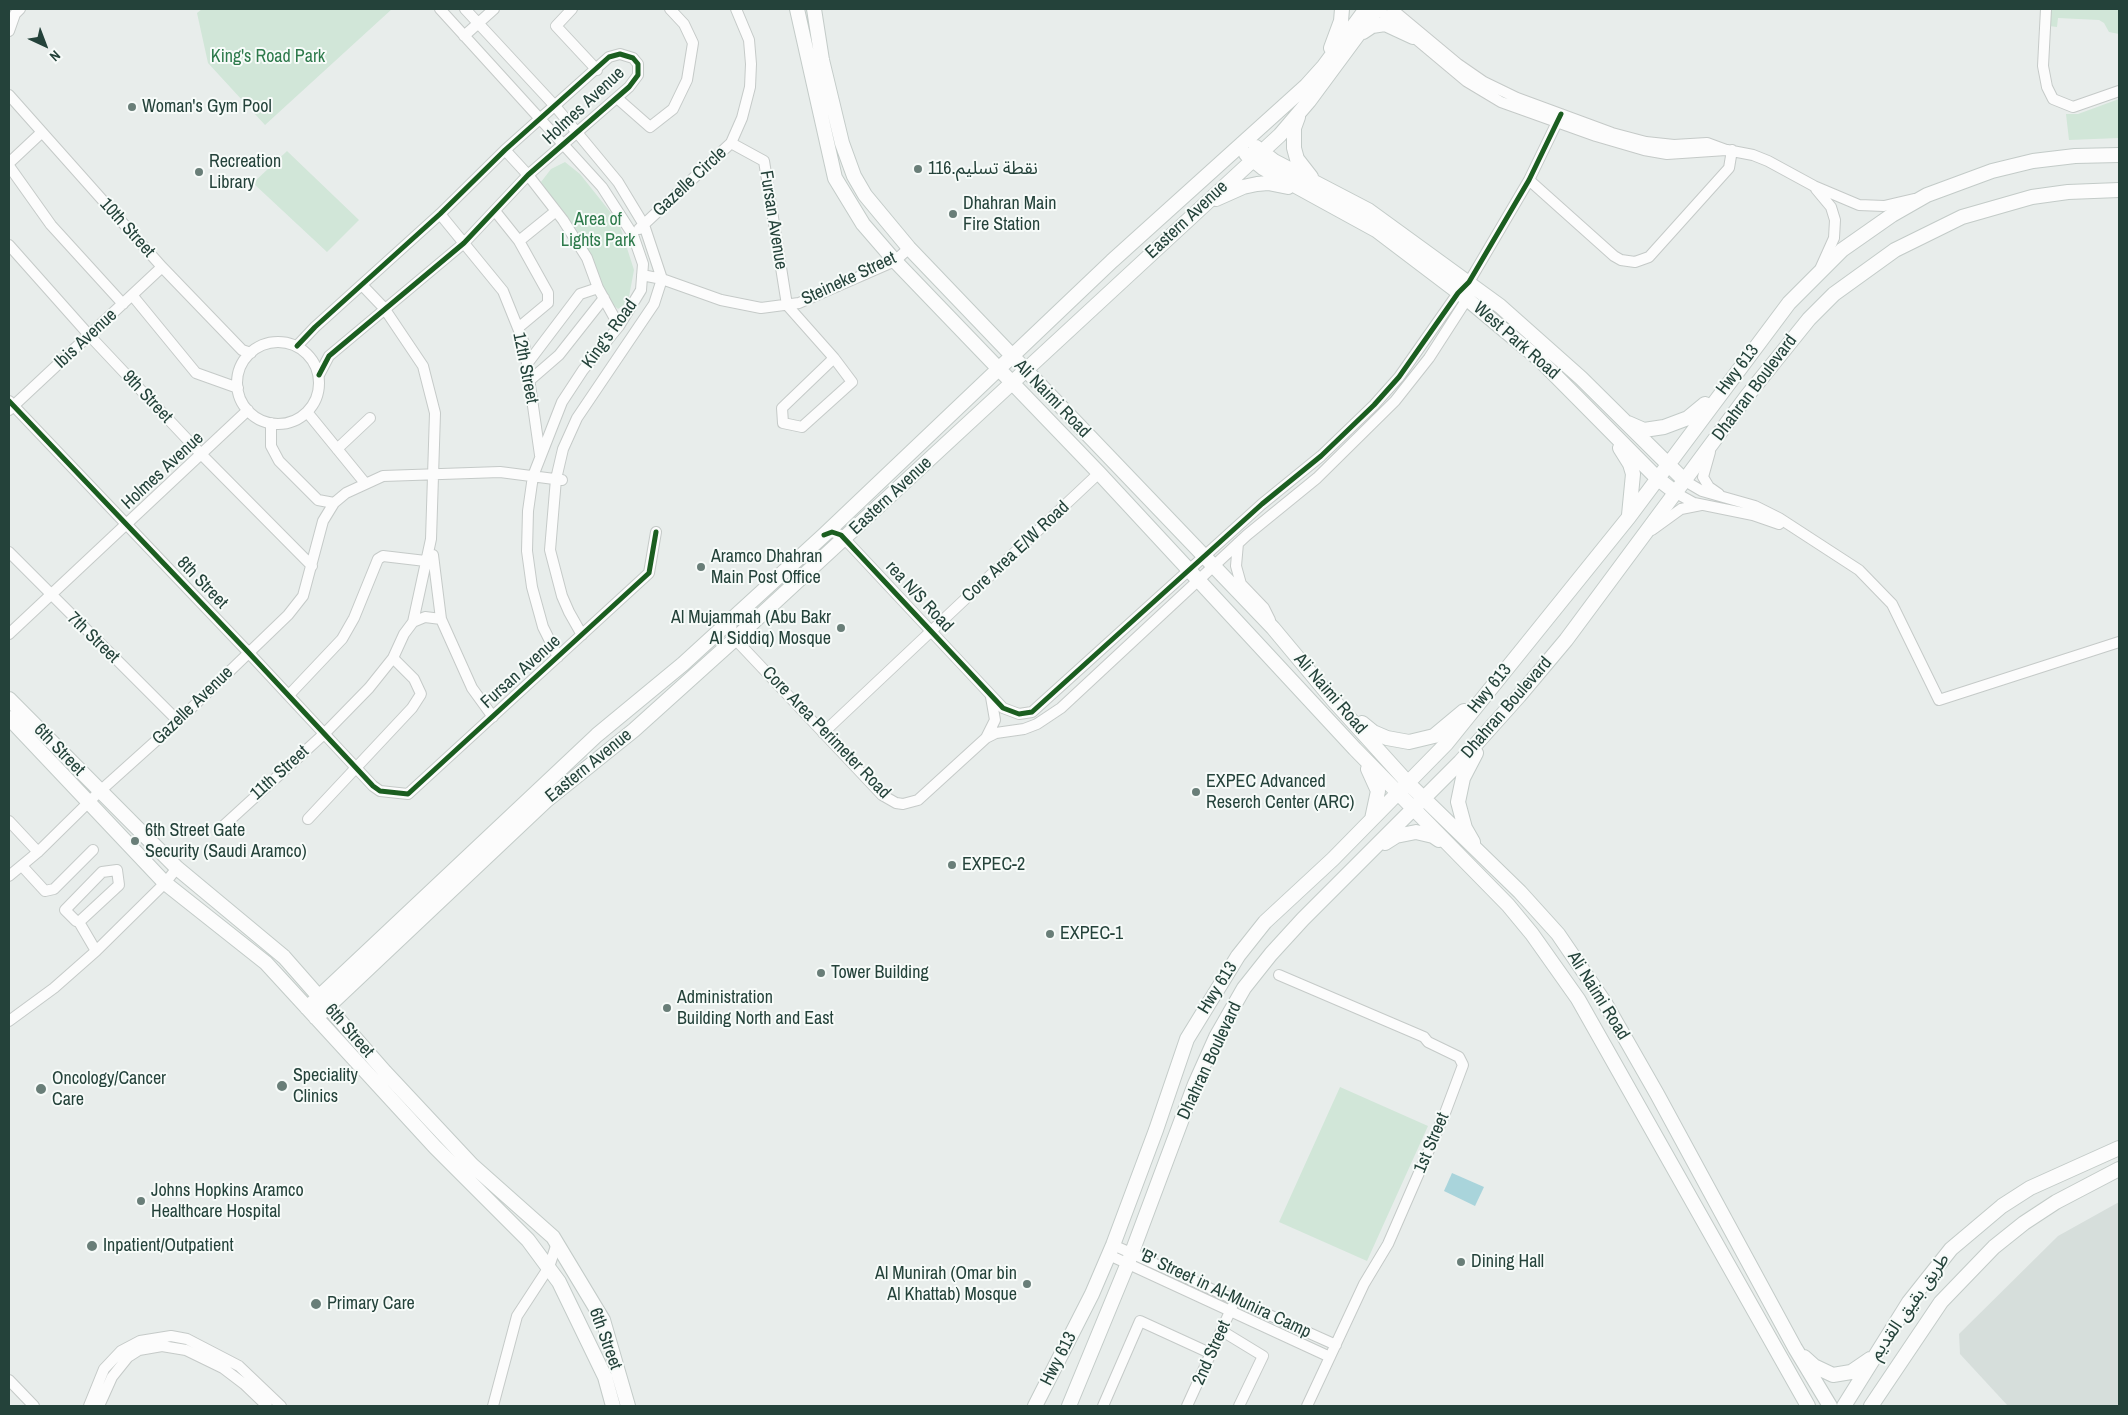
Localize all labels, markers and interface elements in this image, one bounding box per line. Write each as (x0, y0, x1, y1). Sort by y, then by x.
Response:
north arrow (20, 20, 70, 70)
park label: King's Road Park (211, 46, 325, 68)
text: N (46, 47, 64, 65)
street label: Holmes Avenue (539, 63, 629, 149)
place label: Woman's Gym Pool (142, 96, 272, 118)
marker: Woman's Gym Pool (126, 101, 138, 113)
street label: Gazelle Circle (649, 142, 731, 222)
place label: Recreation Library (209, 151, 281, 193)
place label: نقطة تسليم.116 (928, 158, 1038, 180)
marker: نقطة تسليم.116 (912, 163, 924, 175)
marker: Recreation Library (193, 166, 205, 178)
street label: Fursan Avenue (755, 169, 791, 271)
street label: Eastern Avenue (1141, 176, 1233, 264)
place label: Dhahran Main Fire Station (963, 193, 1057, 235)
street label: 10th Street (95, 194, 159, 262)
marker: Dhahran Main Fire Station (947, 208, 959, 220)
park label: Area of Lights Park (561, 209, 635, 252)
street label: Steineke Street (798, 248, 900, 310)
street label: King's Road (578, 295, 642, 373)
street label: West Park Road (1468, 298, 1564, 384)
street label: Ibis Avenue (50, 305, 122, 373)
street label: 12th Street (508, 330, 542, 406)
street label: Dhahran Boulevard (1708, 331, 1802, 445)
street label: Hwy 613 (1712, 341, 1764, 399)
street label: Ali Naimi Road (1009, 356, 1095, 442)
street label: 9th Street (117, 366, 177, 428)
street label: Holmes Avenue (118, 428, 208, 514)
street label: Eastern Avenue (845, 452, 937, 540)
street label: Core Area E/W Road (958, 497, 1074, 607)
place label: Aramco Dhahran Main Post Office (711, 546, 823, 588)
street label: 8th Street (172, 552, 232, 614)
street label: rea N/S Road (881, 557, 957, 637)
marker: Aramco Dhahran Main Post Office (695, 561, 707, 573)
place label: Al Mujammah (Abu Bakr Al Siddiq) Mosque (671, 607, 831, 650)
street label: 7th Street (62, 608, 124, 668)
marker: Al Mujammah (Abu Bakr Al Siddiq) Mosque (835, 622, 847, 634)
street label: Fursan Avenue (477, 631, 565, 713)
street label: Ali Naimi Road (1289, 649, 1371, 739)
street label: Dhahran Boulevard (1457, 653, 1557, 763)
street label: Hwy 613 (1464, 660, 1516, 718)
street label: Gazelle Avenue (148, 662, 238, 750)
street label: Core Area Perimeter Road (757, 662, 895, 804)
street label: 6th Street (29, 719, 89, 781)
street label: Eastern Avenue (541, 725, 637, 807)
street label: 11th Street (246, 741, 314, 805)
place label: EXPEC Advanced Reserch Center (ARC) (1206, 771, 1354, 814)
marker: EXPEC Advanced Reserch Center (ARC) (1190, 786, 1202, 798)
place label: 6th Street Gate Security (Saudi Aramco) (145, 820, 307, 862)
marker: 6th Street Gate Security (Saudi Aramco) (129, 835, 141, 847)
place label: EXPEC-2 (962, 854, 1025, 876)
marker: EXPEC-2 (946, 859, 958, 871)
place label: EXPEC-1 (1060, 923, 1123, 945)
marker: EXPEC-1 (1044, 928, 1056, 940)
street label: Ali Naimi Road (1562, 948, 1634, 1044)
street label: Hwy 613 (1194, 958, 1242, 1018)
place label: Tower Building (831, 962, 929, 984)
marker: Tower Building (815, 967, 827, 979)
place label: Administration Building North and East (677, 987, 834, 1030)
street label: Dhahran Boulevard (1173, 999, 1247, 1123)
street label: 6th Street (320, 1000, 378, 1062)
marker: Administration Building North and East (661, 1002, 673, 1014)
place label: Speciality Clinics (293, 1065, 358, 1108)
place label: Oncology/Cancer Care (52, 1068, 166, 1110)
marker: Speciality Clinics (275, 1079, 289, 1093)
marker: Oncology/Cancer Care (34, 1082, 48, 1096)
street label: 1st Street (1410, 1110, 1454, 1176)
place label: Johns Hopkins Aramco Healthcare Hospital (151, 1180, 304, 1222)
marker: Johns Hopkins Aramco Healthcare Hospital (135, 1195, 147, 1207)
place label: Inpatient/Outpatient (103, 1235, 233, 1257)
marker: Inpatient/Outpatient (85, 1239, 99, 1253)
street label: 'B' Street in Al-Munira Camp (1136, 1245, 1314, 1343)
street label: طريق بقيق القديم (1865, 1250, 1955, 1364)
place label: Dining Hall (1471, 1251, 1544, 1273)
marker: Dining Hall (1455, 1256, 1467, 1268)
place label: Al Munirah (Omar bin Al Khattab) Mosque (875, 1263, 1017, 1306)
marker: Al Munirah (Omar bin Al Khattab) Mosque (1021, 1278, 1033, 1290)
place label: Primary Care (327, 1293, 415, 1315)
marker: Primary Care (309, 1297, 323, 1311)
street label: 6th Street (584, 1305, 626, 1373)
street label: 2nd Street (1188, 1317, 1236, 1389)
street label: Hwy 613 (1036, 1329, 1082, 1389)

